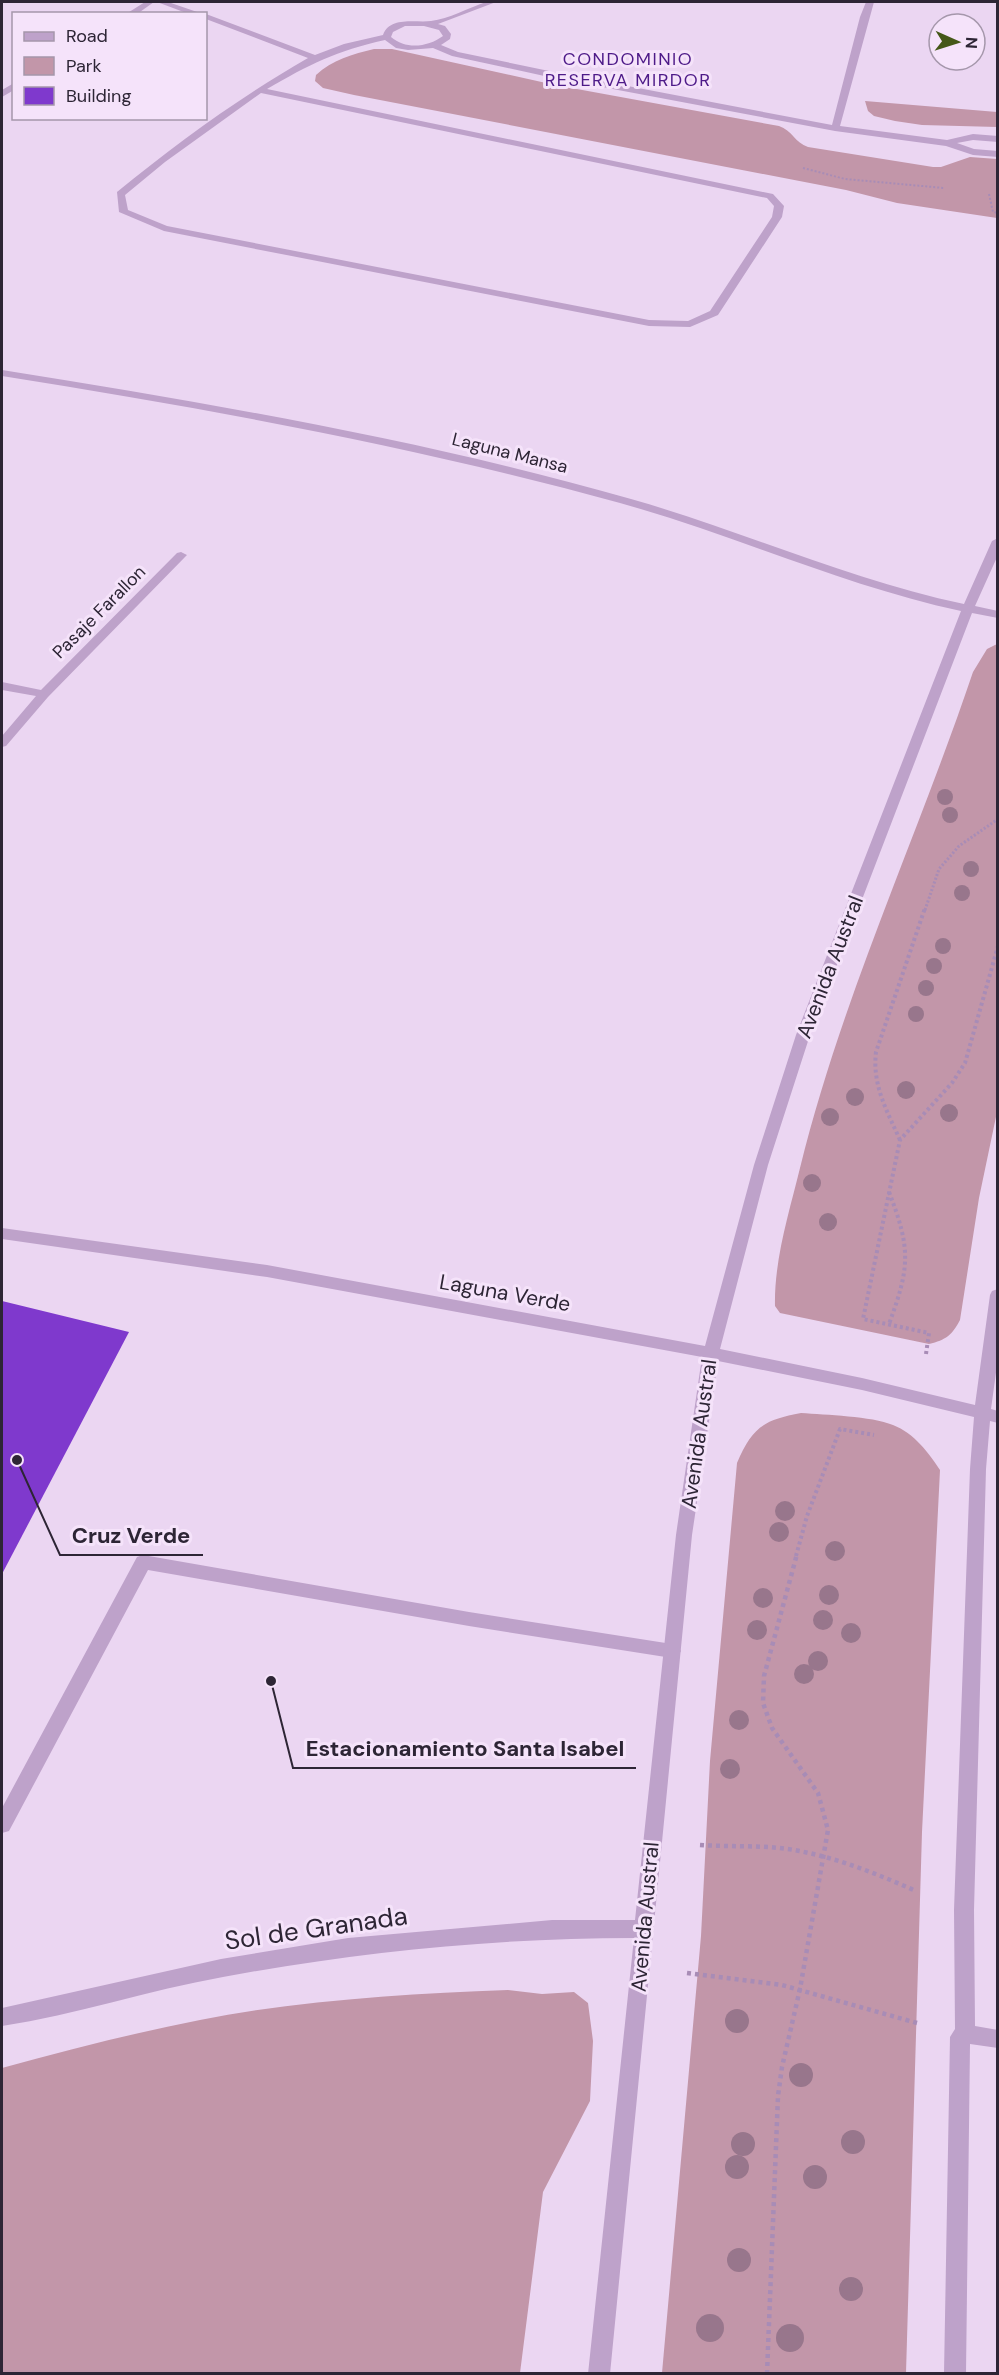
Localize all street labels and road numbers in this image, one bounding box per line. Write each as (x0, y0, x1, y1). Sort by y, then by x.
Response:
street label: Laguna Mansa (450, 427, 570, 479)
street label: Pasaje Farallon (47, 560, 151, 664)
street label: Avenida Austral (790, 892, 870, 1042)
street label: Laguna Verde (437, 1268, 573, 1318)
street label: Avenida Austral (675, 1358, 723, 1510)
street label: Avenida Austral (624, 1841, 666, 1993)
street label: Sol de Granada (222, 1898, 410, 1958)

